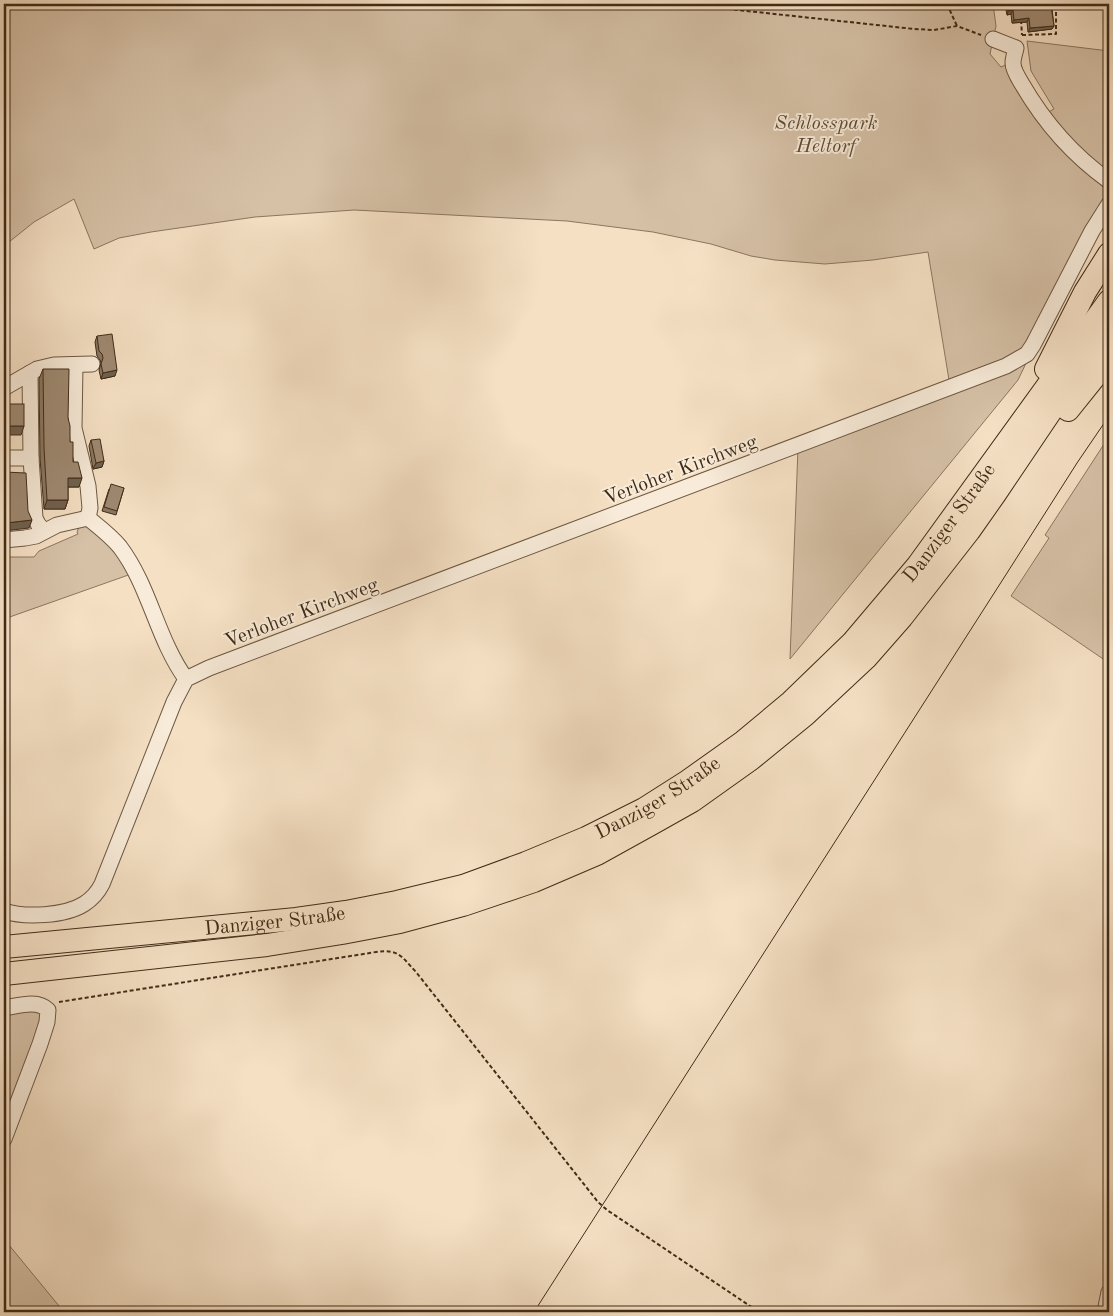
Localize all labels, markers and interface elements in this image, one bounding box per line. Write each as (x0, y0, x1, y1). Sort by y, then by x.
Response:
park label: Schlosspark Heltorf (775, 114, 878, 157)
street label: Verloher Kirchweg (601, 432, 761, 509)
street label: Danziger Straße (900, 461, 1000, 587)
street label: Verloher Kirchweg (222, 575, 382, 652)
street label: Danziger Straße (593, 754, 724, 844)
street label: Danziger Straße (204, 904, 347, 940)

